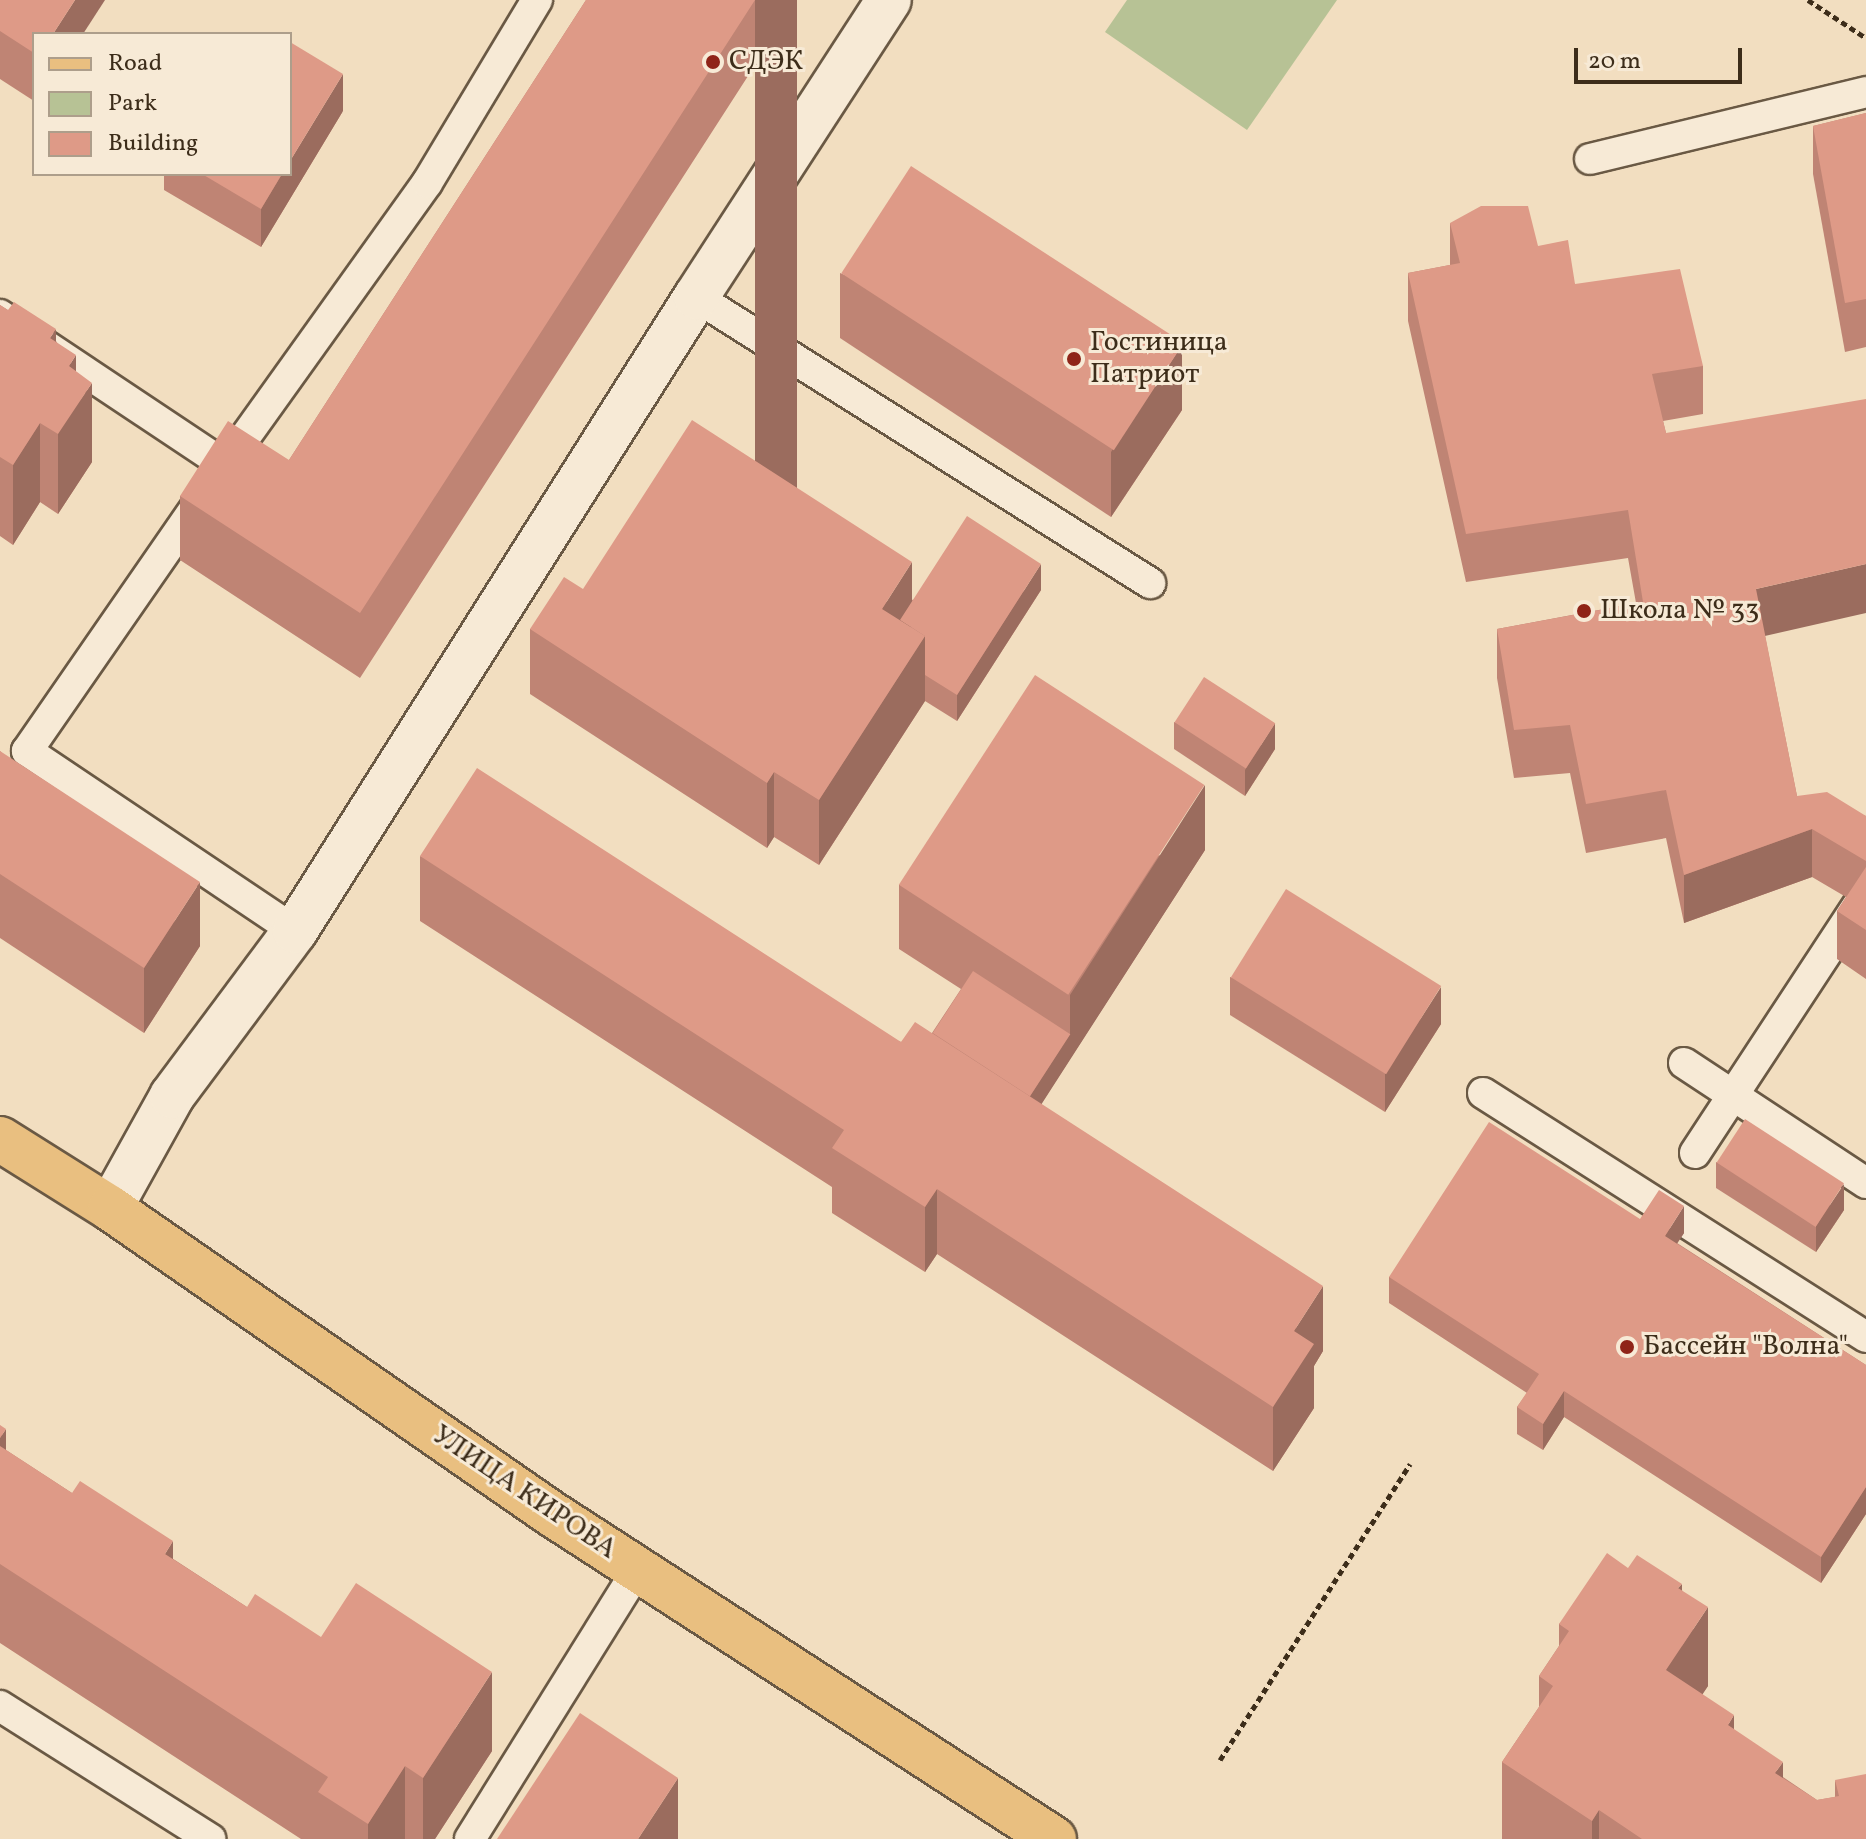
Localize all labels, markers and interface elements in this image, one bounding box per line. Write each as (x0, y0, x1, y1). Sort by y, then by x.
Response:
legend (32, 32, 292, 176)
scale bar (1578, 32, 1746, 82)
place label: СДЭК (729, 45, 803, 79)
text: 20 m (1588, 45, 1641, 79)
text: Road (108, 47, 162, 81)
marker: СДЭК (704, 53, 722, 71)
text: Park (108, 87, 157, 121)
text: Building (108, 127, 198, 161)
place label: Гостиница Патриот (1090, 326, 1228, 392)
marker: Гостиница Патриот (1065, 350, 1083, 368)
place label: Школа № 33 (1600, 594, 1759, 628)
marker: Школа № 33 (1575, 602, 1593, 620)
place label: Бассейн "Волна" (1643, 1330, 1848, 1364)
marker: Бассейн "Волна" (1618, 1338, 1636, 1356)
street label: УЛИЦА КИРОВА (425, 1419, 623, 1567)

